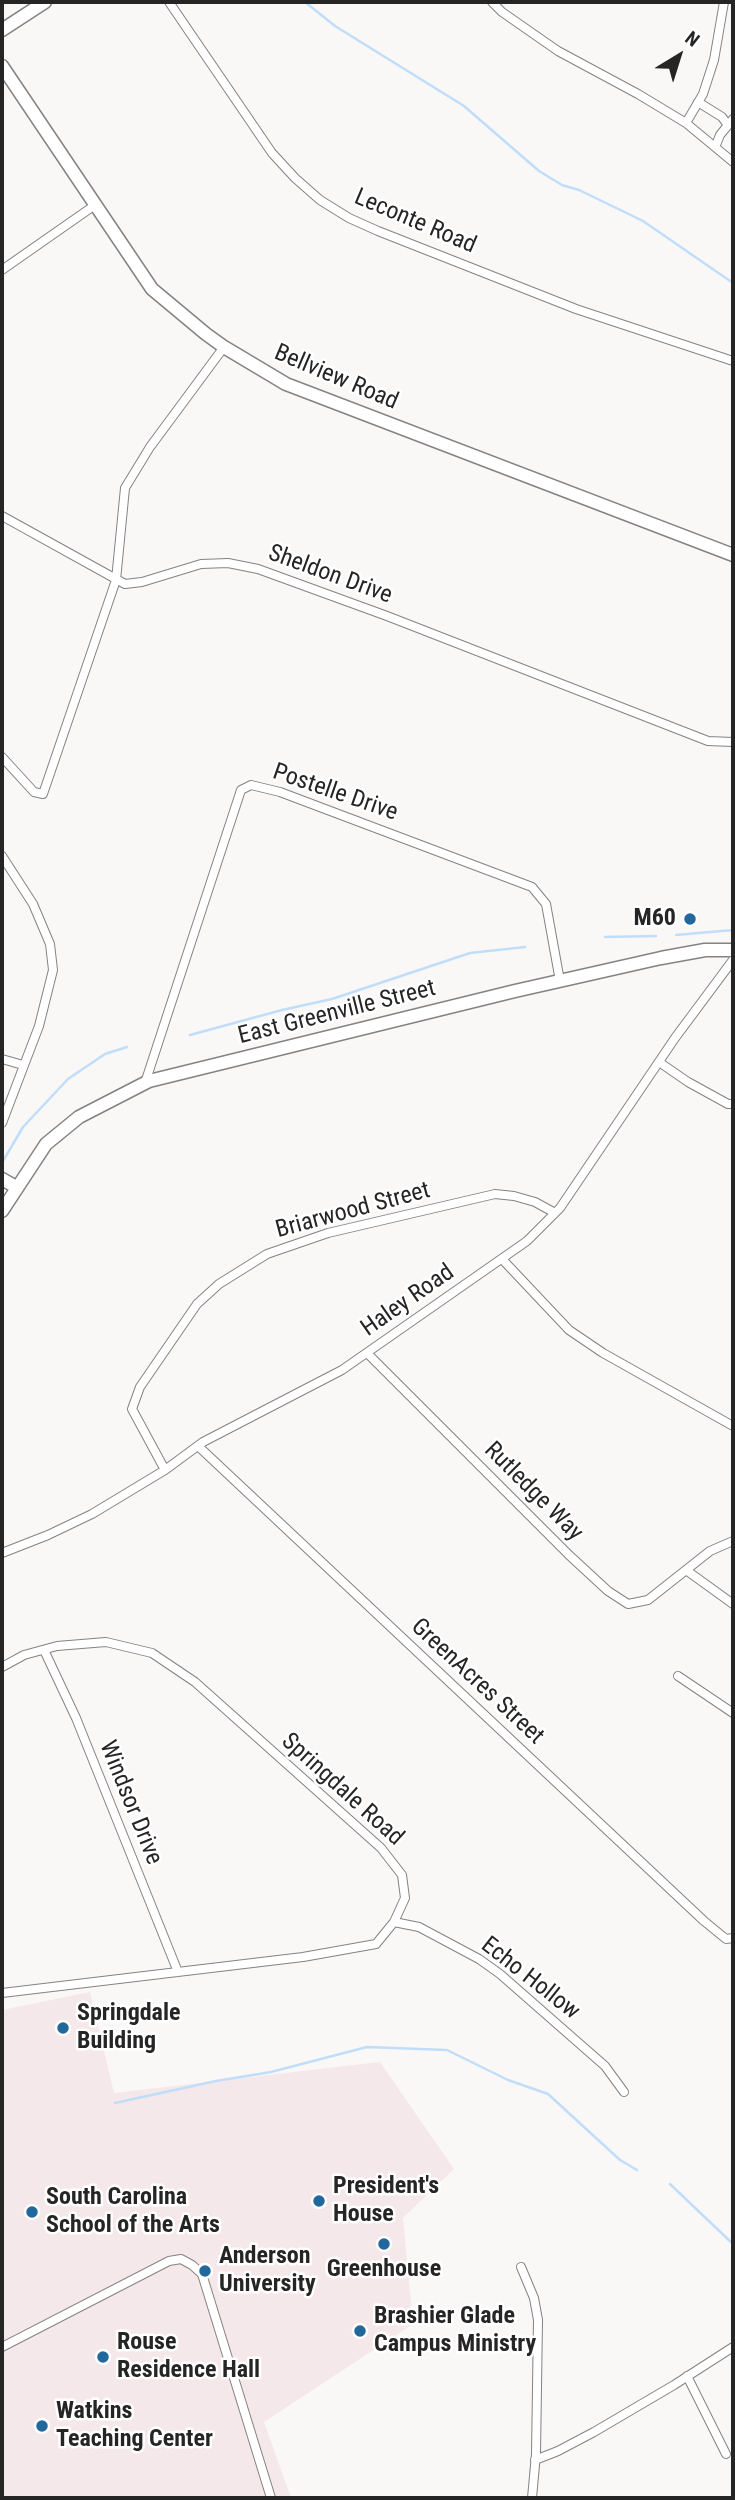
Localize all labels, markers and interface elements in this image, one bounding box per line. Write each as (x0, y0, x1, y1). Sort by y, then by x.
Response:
north arrow (644, 21, 714, 91)
text: N (681, 26, 704, 52)
street label: Leconte Road (350, 183, 480, 261)
street label: Bellview Road (270, 339, 402, 417)
street label: Sheldon Drive (264, 539, 396, 611)
street label: Postelle Drive (269, 758, 401, 828)
place label: M60 (634, 905, 676, 933)
marker: M60 (682, 911, 698, 927)
street label: East Greenville Street (235, 975, 439, 1051)
street label: Briarwood Street (273, 1177, 433, 1245)
street label: Haley Road (356, 1259, 460, 1343)
street label: Rutledge Way (478, 1437, 588, 1547)
street label: GreenAcres Street (405, 1613, 549, 1751)
street label: Springdale Road (275, 1728, 409, 1852)
street label: Windsor Drive (92, 1737, 168, 1869)
street label: Echo Hollow (475, 1931, 585, 2027)
place label: Springdale Building (77, 2000, 180, 2056)
marker: Springdale Building (55, 2020, 71, 2036)
place label: President's House (333, 2173, 439, 2229)
place label: South Carolina School of the Arts (46, 2184, 220, 2240)
marker: President's House (311, 2193, 327, 2209)
marker: South Carolina School of the Arts (24, 2204, 40, 2220)
marker: Greenhouse (376, 2236, 392, 2252)
place label: Anderson University (219, 2243, 316, 2299)
place label: Greenhouse (327, 2256, 441, 2284)
marker: Anderson University (197, 2263, 213, 2279)
place label: Brashier Glade Campus Ministry (374, 2303, 536, 2359)
marker: Brashier Glade Campus Ministry (352, 2323, 368, 2339)
place label: Rouse Residence Hall (117, 2329, 260, 2385)
marker: Rouse Residence Hall (95, 2349, 111, 2365)
place label: Watkins Teaching Center (56, 2398, 213, 2454)
marker: Watkins Teaching Center (34, 2418, 50, 2434)

